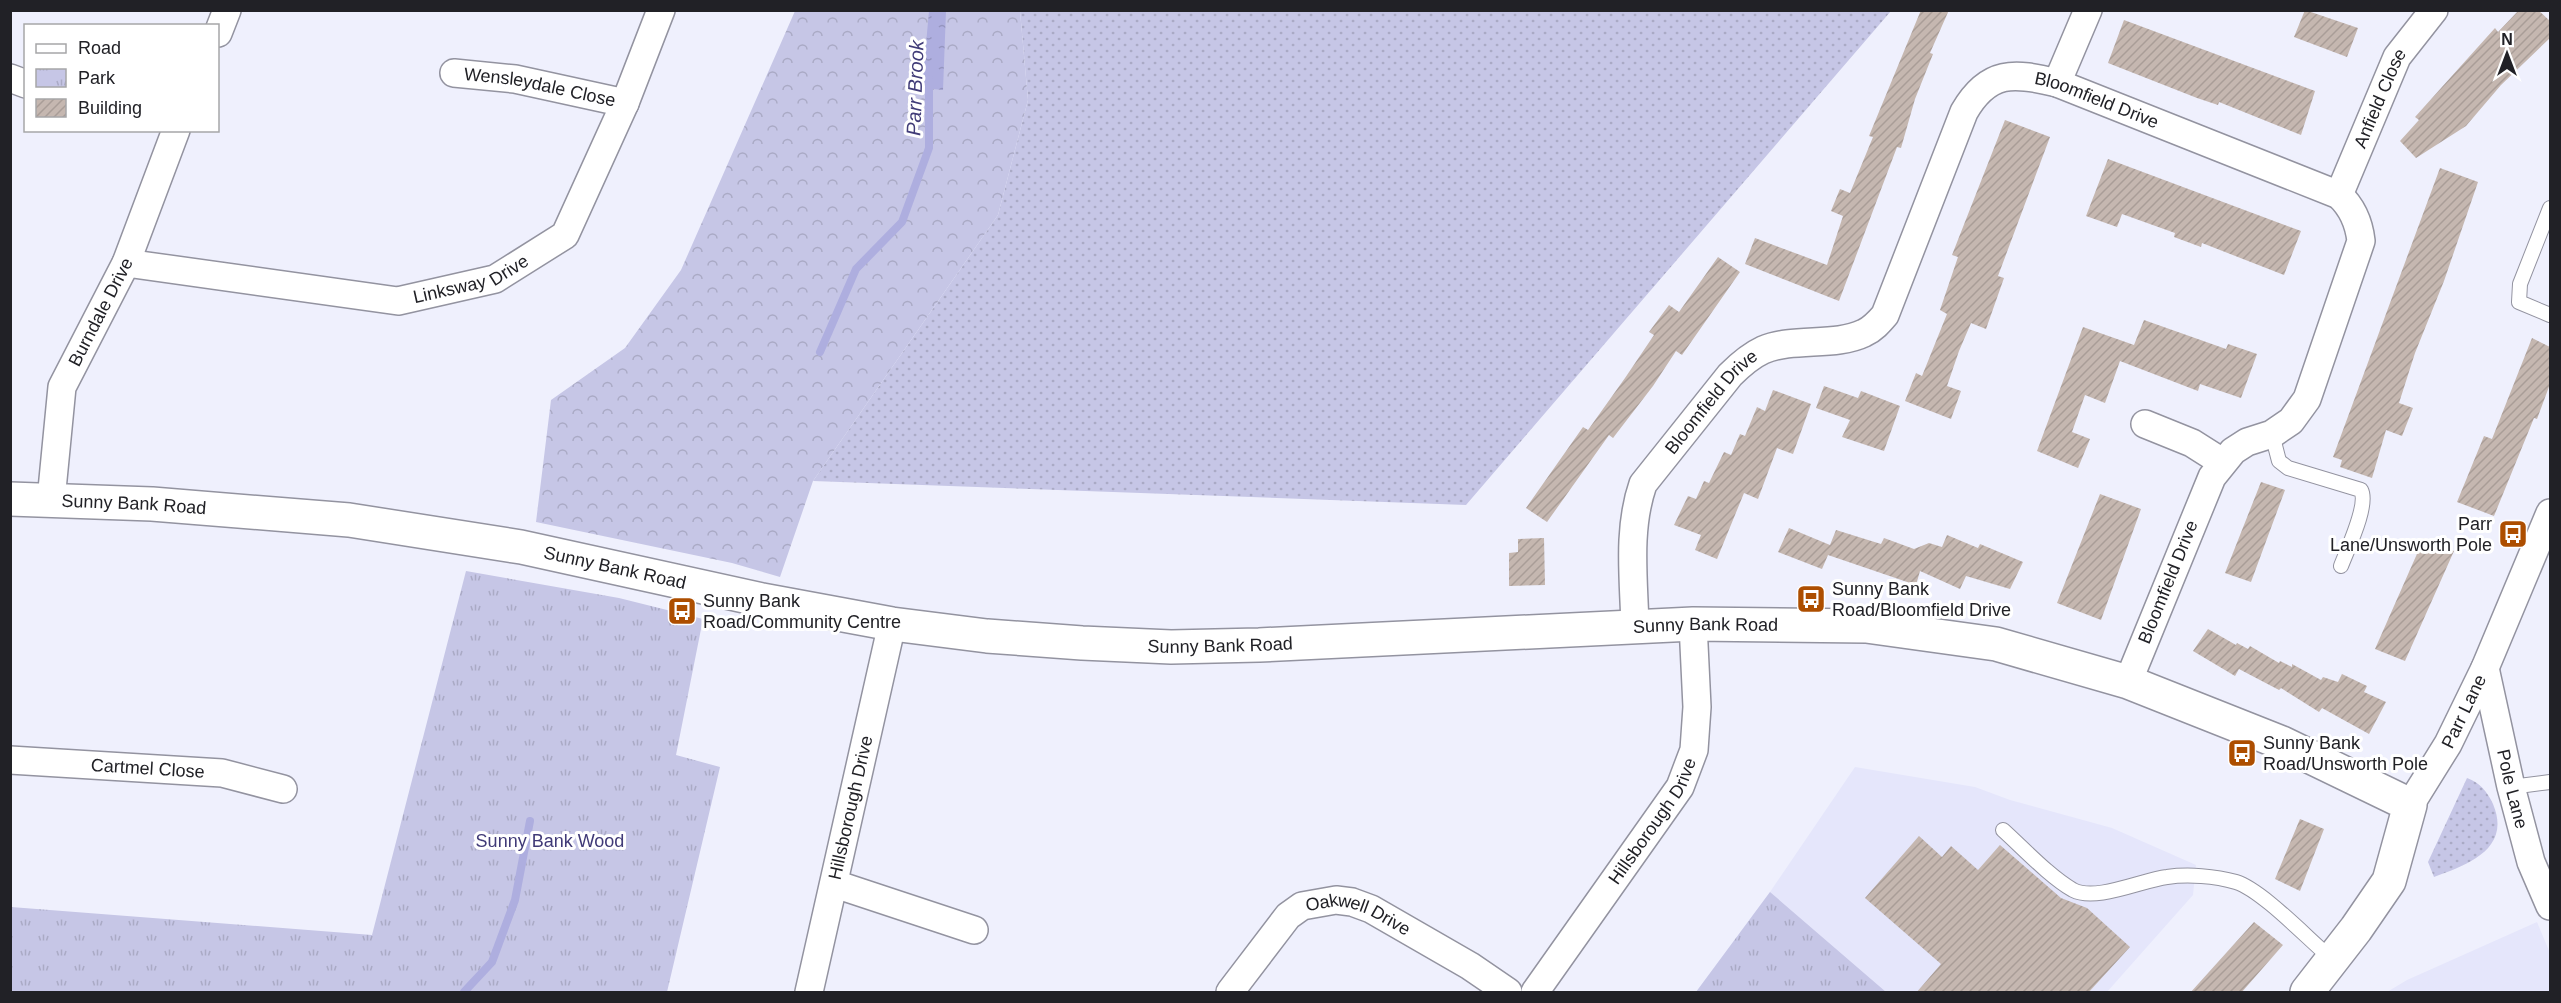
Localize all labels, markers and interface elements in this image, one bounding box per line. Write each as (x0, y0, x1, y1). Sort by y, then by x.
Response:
legend (24, 24, 219, 132)
north arrow (2477, 24, 2537, 84)
text: N (2501, 31, 2513, 48)
text: Road (78, 38, 121, 58)
water label: Parr Brook (902, 39, 928, 136)
street label: Anfield Close (2350, 44, 2410, 151)
street label: Wensleydale Close (463, 64, 617, 111)
text: Park (78, 68, 116, 88)
street label: Bloomfield Drive (2033, 68, 2162, 132)
text: Building (78, 98, 142, 118)
street label: Linksway Drive (411, 251, 532, 307)
street label: Burndale Drive (65, 254, 137, 369)
street label: Bloomfield Drive (1661, 346, 1761, 458)
street label: Sunny Bank Road (61, 491, 207, 518)
place label: Parr Lane/Unsworth Pole (2330, 514, 2492, 555)
street label: Bloomfield Drive (2134, 518, 2202, 646)
bus stop icon: Parr Lane/Unsworth Pole (2497, 518, 2529, 550)
street label: Sunny Bank Road (542, 542, 688, 593)
place label: Sunny Bank Road/Bloomfield Drive (1832, 579, 2011, 620)
bus stop icon: Sunny Bank Road/Bloomfield Drive (1795, 583, 1827, 615)
place label: Sunny Bank Road/Community Centre (703, 591, 901, 632)
bus stop icon: Sunny Bank Road/Community Centre (666, 595, 698, 627)
street label: Sunny Bank Road (1633, 614, 1778, 637)
street label: Sunny Bank Road (1147, 633, 1293, 657)
street label: Parr Lane (2438, 672, 2490, 751)
place label: Sunny Bank Road/Unsworth Pole (2263, 733, 2428, 774)
street label: Hillsborough Drive (825, 734, 877, 882)
bus stop icon: Sunny Bank Road/Unsworth Pole (2226, 737, 2258, 769)
street label: Pole Lane (2493, 747, 2532, 831)
street label: Cartmel Close (90, 755, 205, 782)
street label: Hillsborough Drive (1604, 755, 1700, 888)
park label: Sunny Bank Wood (476, 831, 624, 851)
street label: Oakwell Drive (1304, 890, 1414, 940)

